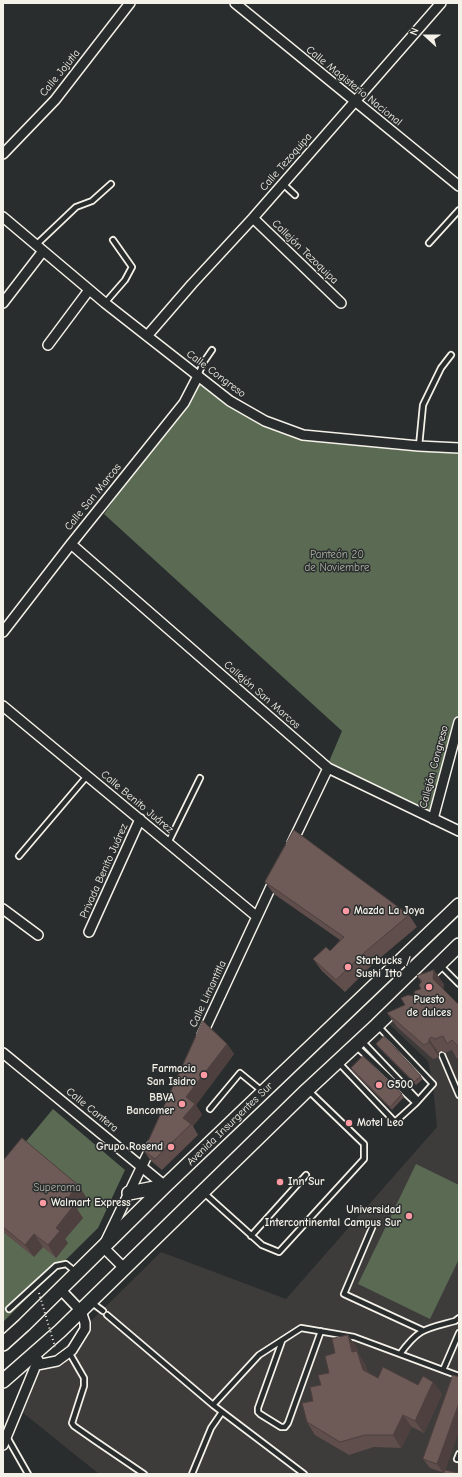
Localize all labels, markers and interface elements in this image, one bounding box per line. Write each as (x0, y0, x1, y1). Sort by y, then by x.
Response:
north arrow (406, 16, 446, 56)
text: N (407, 26, 422, 37)
street label: Calle Magisterio Nacional (303, 43, 405, 129)
street label: Calle Jojutla (37, 47, 83, 99)
street label: Calle Tezoquipa (257, 130, 315, 194)
street label: Callejón Tezoquipa (269, 217, 341, 287)
street label: Calle Congreso (184, 347, 248, 401)
street label: Calle San Marcos (62, 461, 124, 533)
park label: Panteón 20 de Noviembre (304, 548, 370, 574)
street label: Callejón San Marcos (221, 658, 303, 732)
street label: Callejón Congreso (417, 724, 451, 810)
street label: Calle Benito Juárez (98, 768, 176, 836)
street label: Privada Benito Juárez (77, 822, 131, 920)
place label: Mazda La Joya (354, 904, 425, 918)
marker: Mazda La Joya (341, 906, 351, 916)
place label: Starbucks / Sushi Itto (356, 954, 411, 980)
street label: Calle Limantitla (187, 959, 229, 1029)
marker: Starbucks / Sushi Itto (343, 962, 353, 972)
marker: Puesto de dulces (424, 982, 434, 992)
place label: Puesto de dulces (407, 993, 451, 1019)
place label: Farmacia San Isidro (147, 1062, 196, 1088)
marker: Farmacia San Isidro (199, 1070, 209, 1080)
place label: G500 (387, 1078, 413, 1092)
street label: Avenida Insurgentes Sur (184, 1079, 276, 1169)
marker: G500 (374, 1080, 384, 1090)
street label: Calle Cantera (63, 1085, 121, 1135)
place label: BBVA Bancomer (126, 1091, 174, 1117)
marker: BBVA Bancomer (177, 1099, 187, 1109)
place label: Motel Leo (357, 1116, 403, 1130)
marker: Motel Leo (344, 1118, 354, 1128)
place label: Grupo Rosend (96, 1140, 163, 1154)
marker: Grupo Rosend (166, 1142, 176, 1152)
place label: Inn Sur (288, 1175, 324, 1189)
marker: Inn Sur (275, 1177, 285, 1187)
park label: Superama (33, 1181, 81, 1195)
place label: Walmart Express (51, 1196, 131, 1210)
marker: Walmart Express (38, 1198, 48, 1208)
place label: Universidad Intercontinental Campus Sur (265, 1203, 401, 1229)
marker: Universidad Intercontinental Campus Sur (404, 1211, 414, 1221)

